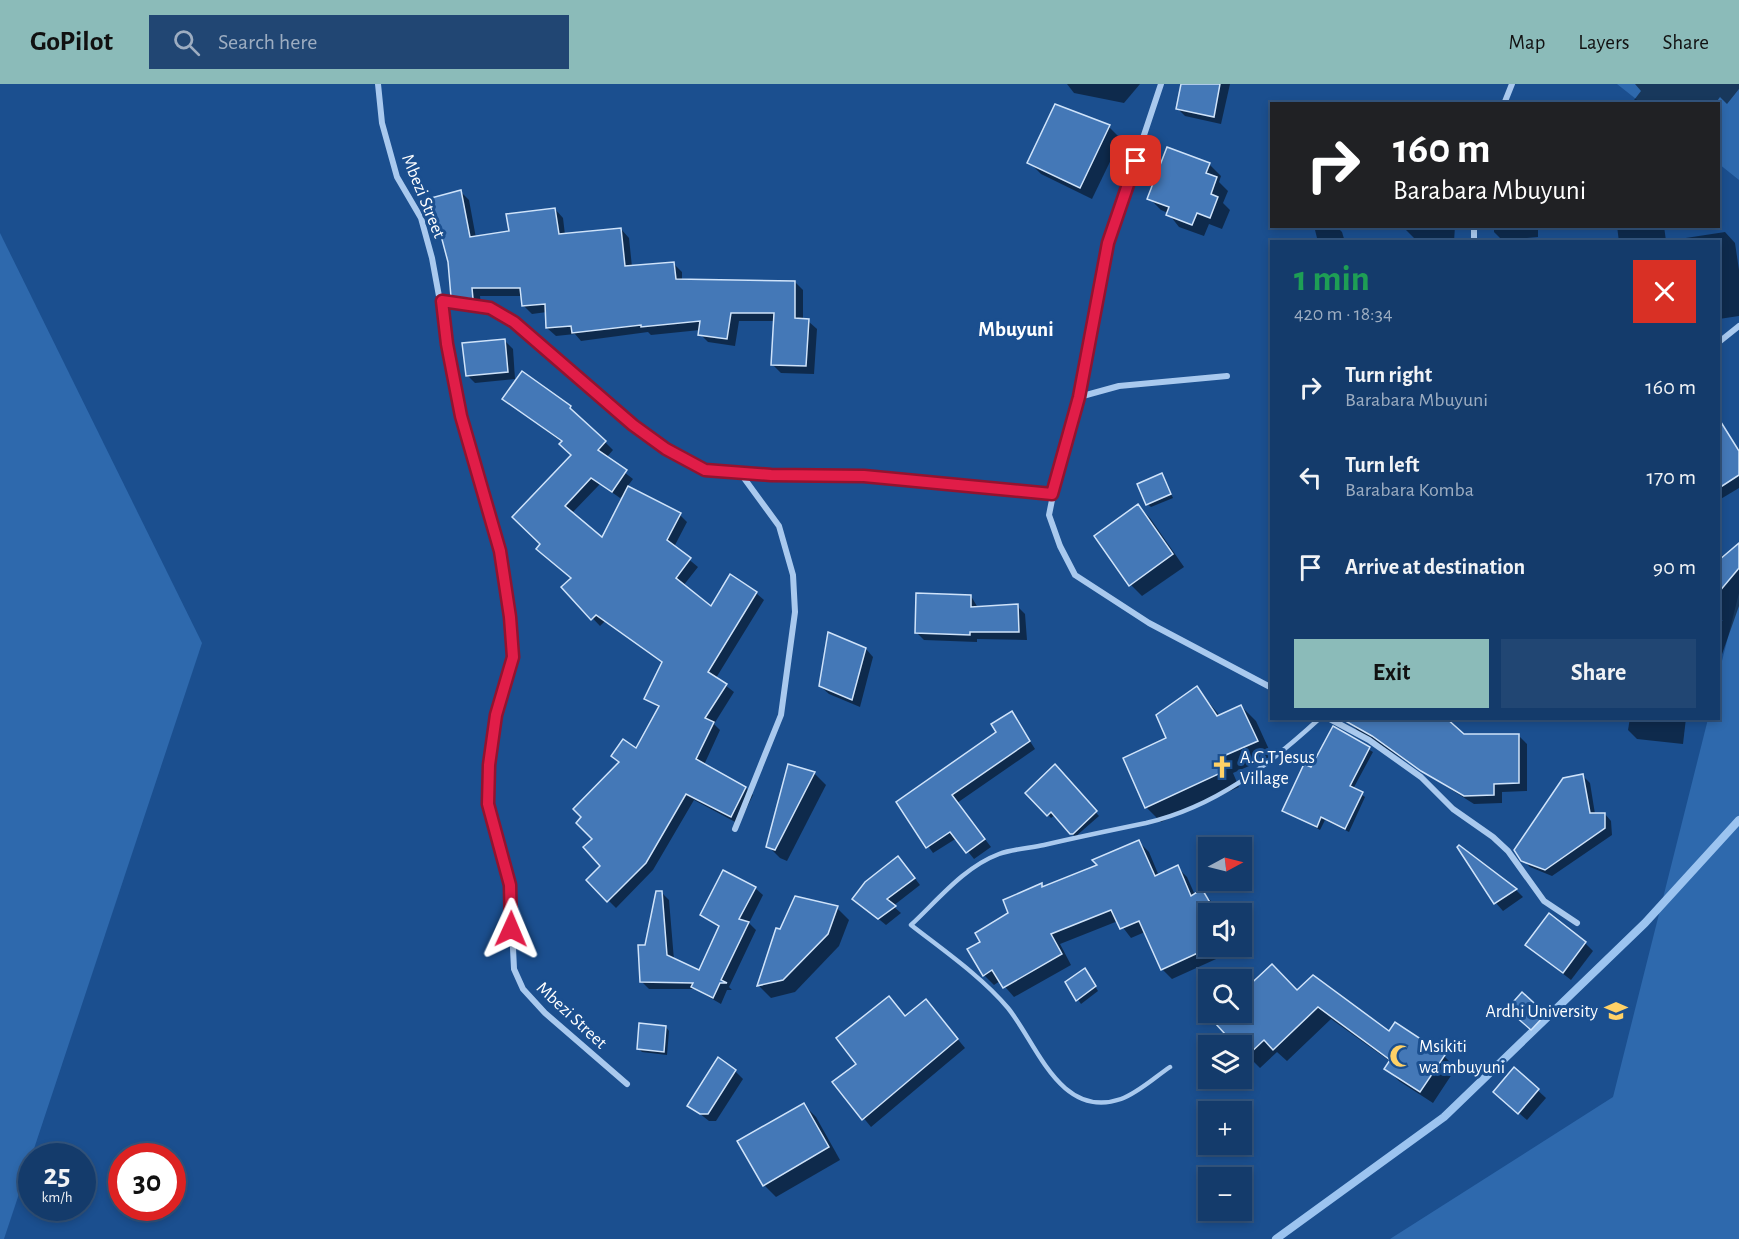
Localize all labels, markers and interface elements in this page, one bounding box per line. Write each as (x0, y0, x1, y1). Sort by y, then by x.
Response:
search box (149, 15, 569, 69)
icon: search (170, 26, 203, 59)
text: GoPilot (30, 28, 113, 56)
text: Search here (218, 31, 318, 53)
text: Map (1509, 32, 1545, 53)
text: Layers (1578, 32, 1629, 53)
text: Share (1662, 32, 1709, 53)
icon: right (1294, 126, 1372, 204)
text: 160 m (1393, 128, 1491, 170)
pin (1110, 135, 1161, 186)
icon: arrive (1119, 144, 1152, 177)
street label: Mbezi Street (398, 152, 448, 241)
text: Barabara Mbuyuni (1393, 177, 1586, 204)
button: close (1633, 260, 1696, 323)
text: 1 min (1294, 261, 1370, 297)
text: 420 m · 18:34 (1294, 304, 1393, 324)
district label: Mbuyuni (978, 319, 1054, 340)
text: Turn right (1345, 364, 1432, 386)
icon: right (1294, 371, 1327, 404)
text: 160 m (1645, 376, 1696, 398)
text: Barabara Mbuyuni (1345, 390, 1488, 410)
text: Turn left (1345, 454, 1419, 476)
icon: left (1294, 461, 1327, 494)
text: 170 m (1646, 466, 1696, 488)
text: Barabara Komba (1345, 480, 1474, 500)
icon: arrive (1294, 551, 1327, 584)
text: Arrive at destination (1345, 556, 1525, 578)
text: 90 m (1653, 556, 1696, 578)
button: Exit (1294, 639, 1489, 708)
button: Share (1501, 639, 1696, 708)
place label: A.G.T Jesus Village (1240, 749, 1315, 788)
church icon: A.G.T Jesus Village (1209, 754, 1235, 780)
north arrow (1198, 837, 1252, 891)
map controls (1198, 837, 1252, 1221)
position arrow (479, 897, 543, 961)
button: sound (1198, 903, 1252, 957)
button: search (1198, 969, 1252, 1023)
street label: Mbezi Street (533, 979, 610, 1053)
school or university icon: Ardhi University (1603, 998, 1629, 1024)
place label: Ardhi University (1486, 1003, 1598, 1021)
button: layers (1198, 1035, 1252, 1089)
place label: Msikiti wa mbuyuni (1419, 1038, 1505, 1077)
mosque icon: Msikiti wa mbuyuni (1388, 1043, 1414, 1069)
button: + (1198, 1101, 1252, 1155)
speed limit sign: 30 (108, 1143, 186, 1221)
text: 25 (43, 1160, 71, 1190)
button: − (1198, 1167, 1252, 1221)
text: km/h (42, 1190, 72, 1205)

